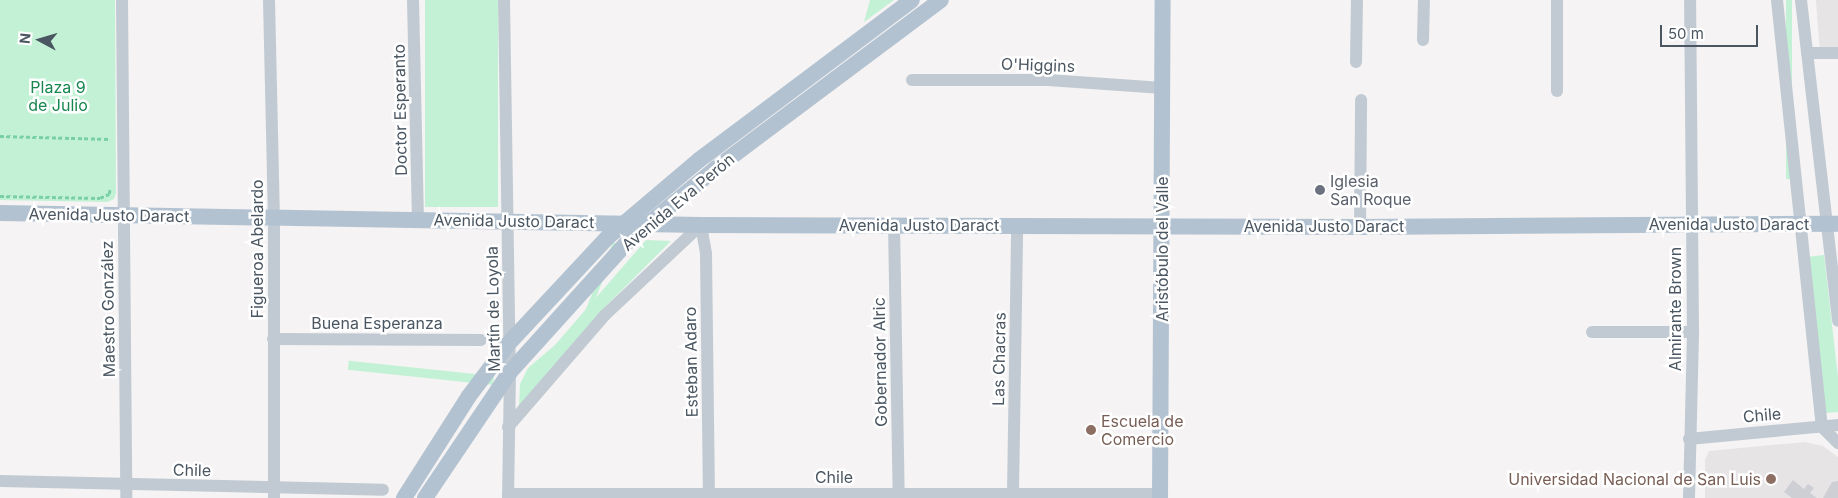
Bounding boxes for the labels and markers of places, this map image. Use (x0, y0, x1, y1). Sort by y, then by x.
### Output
place label: Iglesia San Roque (1330, 171, 1411, 209)
marker: Iglesia San Roque (1314, 184, 1326, 196)
place label: Escuela de Comercio (1101, 411, 1183, 449)
marker: Escuela de Comercio (1085, 424, 1097, 436)
place label: Universidad Nacional de San Luis (1508, 469, 1761, 489)
marker: Universidad Nacional de San Luis (1765, 473, 1777, 485)

